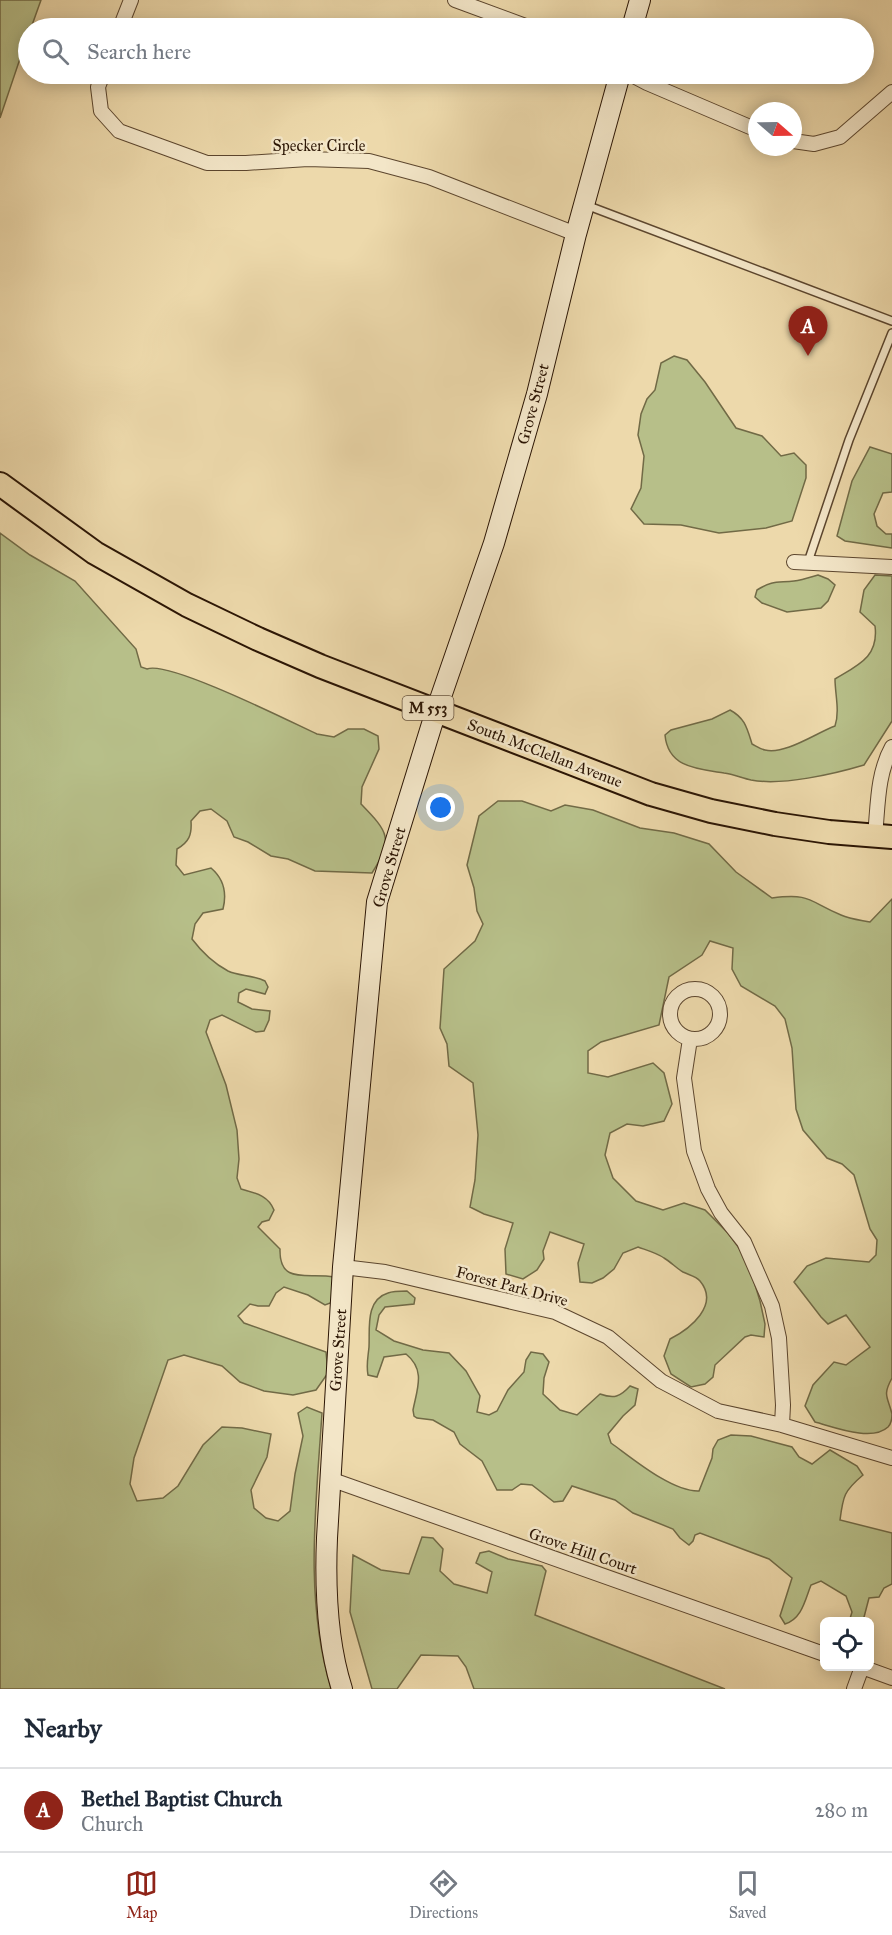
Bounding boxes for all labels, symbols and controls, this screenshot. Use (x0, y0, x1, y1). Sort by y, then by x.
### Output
search box (18, 18, 874, 84)
icon: search (39, 35, 72, 68)
text: Search here (87, 38, 191, 65)
north arrow (748, 102, 802, 156)
street label: Specker Circle (273, 136, 366, 155)
pin: A (788, 306, 828, 356)
street label: Grove Street (513, 361, 553, 447)
road number: M 553 (402, 696, 454, 720)
street label: South McClellan Avenue (465, 715, 625, 791)
your location (426, 793, 455, 822)
street label: Grove Street (368, 824, 410, 910)
street label: Forest Park Drive (454, 1262, 570, 1310)
street label: Grove Street (326, 1308, 350, 1392)
street label: Grove Hill Court (527, 1524, 640, 1578)
map controls (820, 1617, 874, 1671)
button: locate (820, 1617, 874, 1671)
text: Nearby (24, 1712, 102, 1744)
text: Bethel Baptist Church (81, 1785, 282, 1812)
text: A (37, 1798, 50, 1822)
text: 280 m (815, 1798, 868, 1822)
text: Church (81, 1812, 143, 1836)
tab: Map (125, 1867, 158, 1922)
tab: Directions (409, 1867, 478, 1922)
tab: Saved (729, 1867, 767, 1922)

